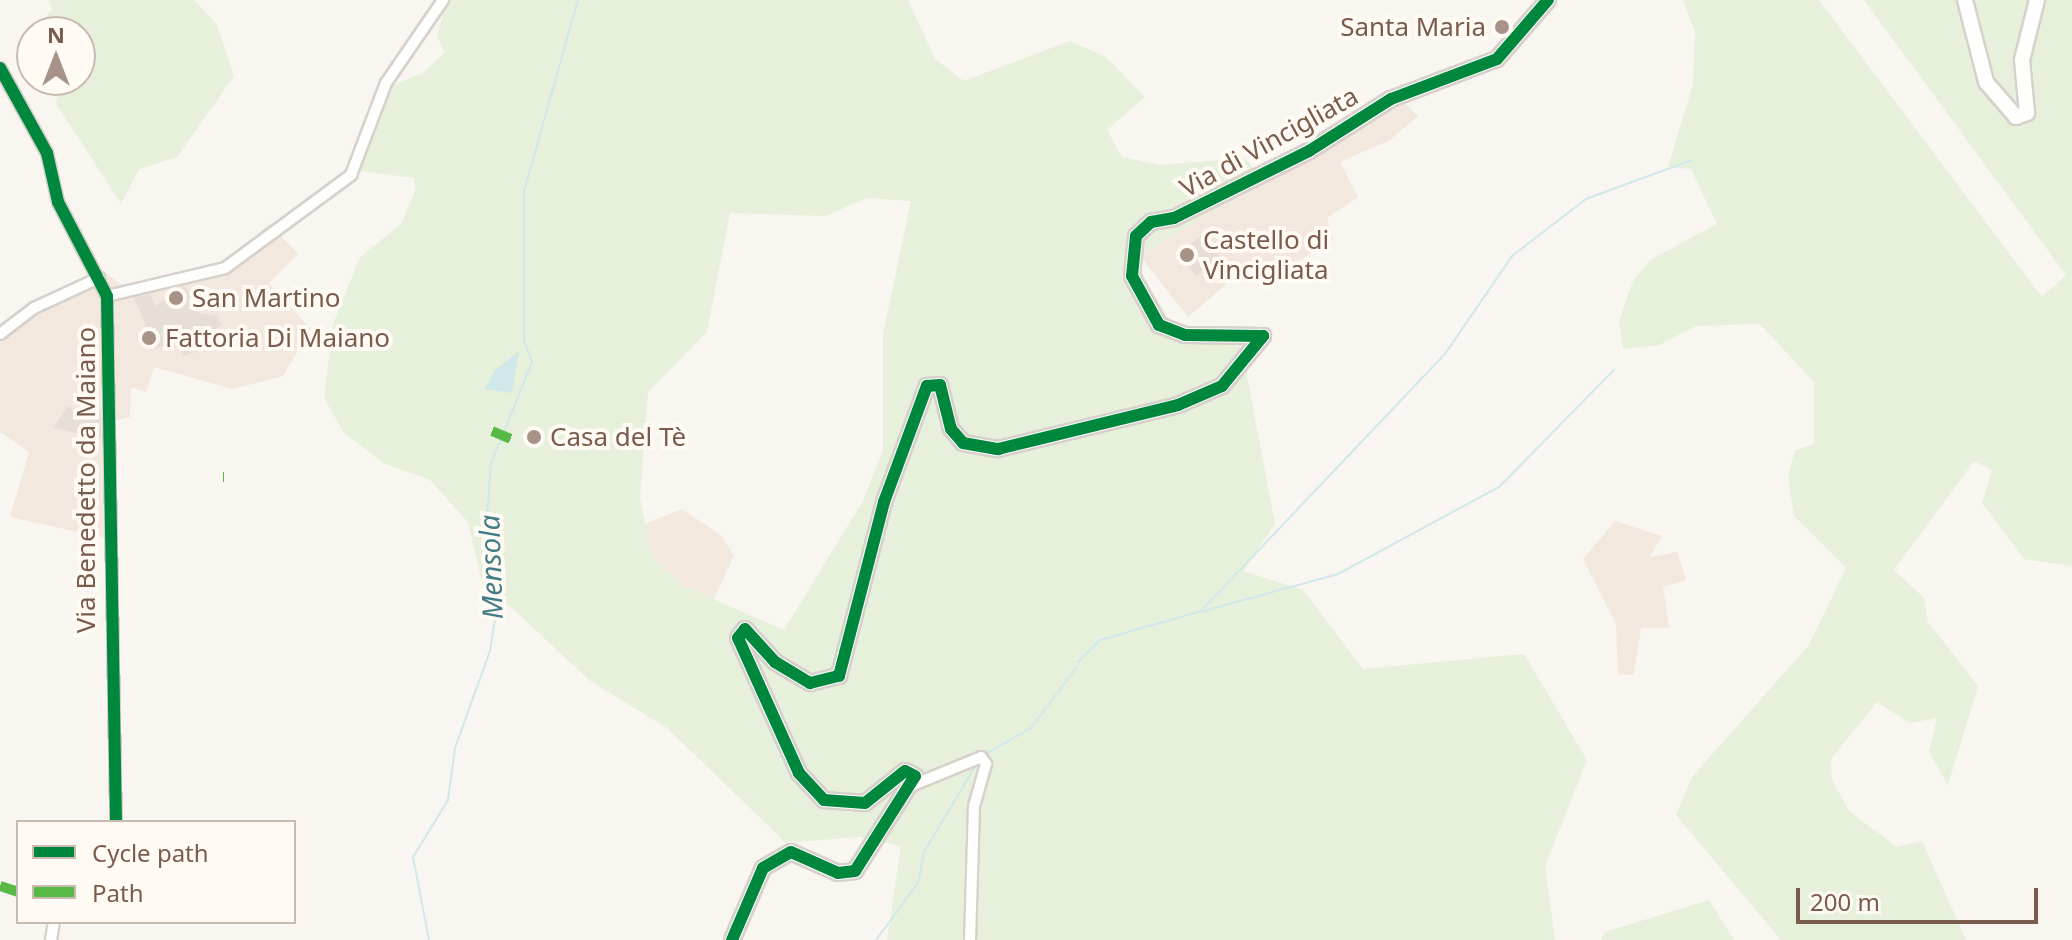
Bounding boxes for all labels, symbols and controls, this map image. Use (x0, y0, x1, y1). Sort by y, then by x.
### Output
place label: Santa Maria (1340, 11, 1486, 43)
north arrow (16, 16, 96, 96)
marker: Santa Maria (1493, 18, 1511, 36)
text: N (47, 19, 65, 49)
street label: Via di Vincigliata (1175, 80, 1363, 204)
place label: Castello di Vincigliata (1203, 224, 1329, 286)
marker: Castello di Vincigliata (1178, 246, 1196, 264)
place label: San Martino (192, 282, 340, 314)
marker: San Martino (167, 289, 185, 307)
place label: Fattoria Di Maiano (165, 322, 390, 354)
street label: Via Benedetto da Maiano (70, 327, 102, 633)
marker: Fattoria Di Maiano (140, 329, 158, 347)
place label: Casa del Tè (550, 421, 686, 453)
marker: Casa del Tè (525, 428, 543, 446)
water label: Mensola (471, 514, 509, 620)
legend (16, 820, 296, 924)
text: Cycle path (92, 836, 209, 869)
scale bar (1800, 872, 2042, 922)
text: Path (92, 876, 143, 909)
text: 200 m (1810, 885, 1880, 918)

